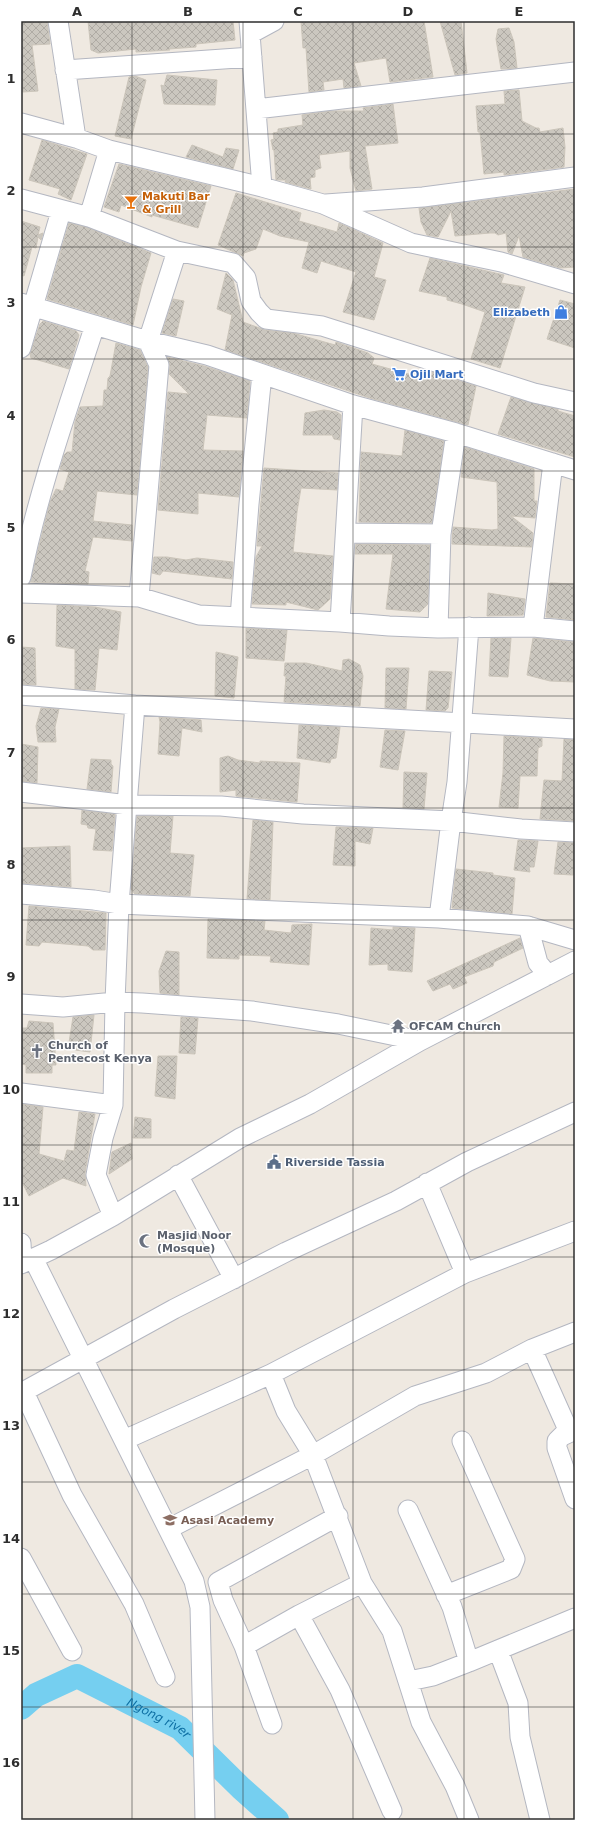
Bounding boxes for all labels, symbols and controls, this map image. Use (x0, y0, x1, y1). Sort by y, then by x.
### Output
text: A (72, 4, 82, 19)
text: B (183, 4, 193, 19)
text: C (293, 4, 303, 19)
text: D (403, 4, 414, 19)
text: E (515, 4, 523, 19)
text: 1 (6, 71, 16, 86)
text: 2 (6, 183, 16, 198)
place label: Makuti Bar & Grill (142, 190, 210, 216)
bar icon: Makuti Bar & Grill (123, 194, 139, 210)
text: 3 (6, 295, 16, 310)
shop icon: Elizabeth (553, 304, 569, 320)
place label: Elizabeth (493, 306, 550, 319)
supermarket icon: Ojil Mart (391, 366, 407, 382)
place label: Ojil Mart (410, 368, 464, 381)
text: 4 (6, 408, 16, 423)
text: 5 (6, 520, 16, 535)
text: 6 (6, 632, 16, 647)
text: 7 (6, 745, 16, 760)
text: 8 (6, 857, 16, 872)
text: 9 (6, 969, 16, 984)
temple icon: OFCAM Church (390, 1018, 406, 1034)
place label: OFCAM Church (409, 1020, 501, 1033)
place label: Church of Pentecost Kenya (48, 1039, 152, 1065)
church icon: Church of Pentecost Kenya (29, 1043, 45, 1059)
text: 10 (2, 1082, 20, 1097)
public building icon: Riverside Tassia (266, 1154, 282, 1170)
place label: Riverside Tassia (285, 1156, 385, 1169)
text: 11 (2, 1194, 20, 1209)
place label: Masjid Noor (Mosque) (157, 1229, 231, 1255)
mosque icon: Masjid Noor (Mosque) (138, 1233, 154, 1249)
text: 12 (2, 1306, 20, 1321)
text: 13 (2, 1418, 20, 1433)
school or university icon: Asasi Academy (162, 1512, 178, 1528)
place label: Asasi Academy (181, 1514, 274, 1527)
text: 14 (2, 1531, 20, 1546)
text: 15 (2, 1643, 20, 1658)
water label: Ngong river (124, 1695, 194, 1742)
text: 16 (2, 1755, 20, 1770)

